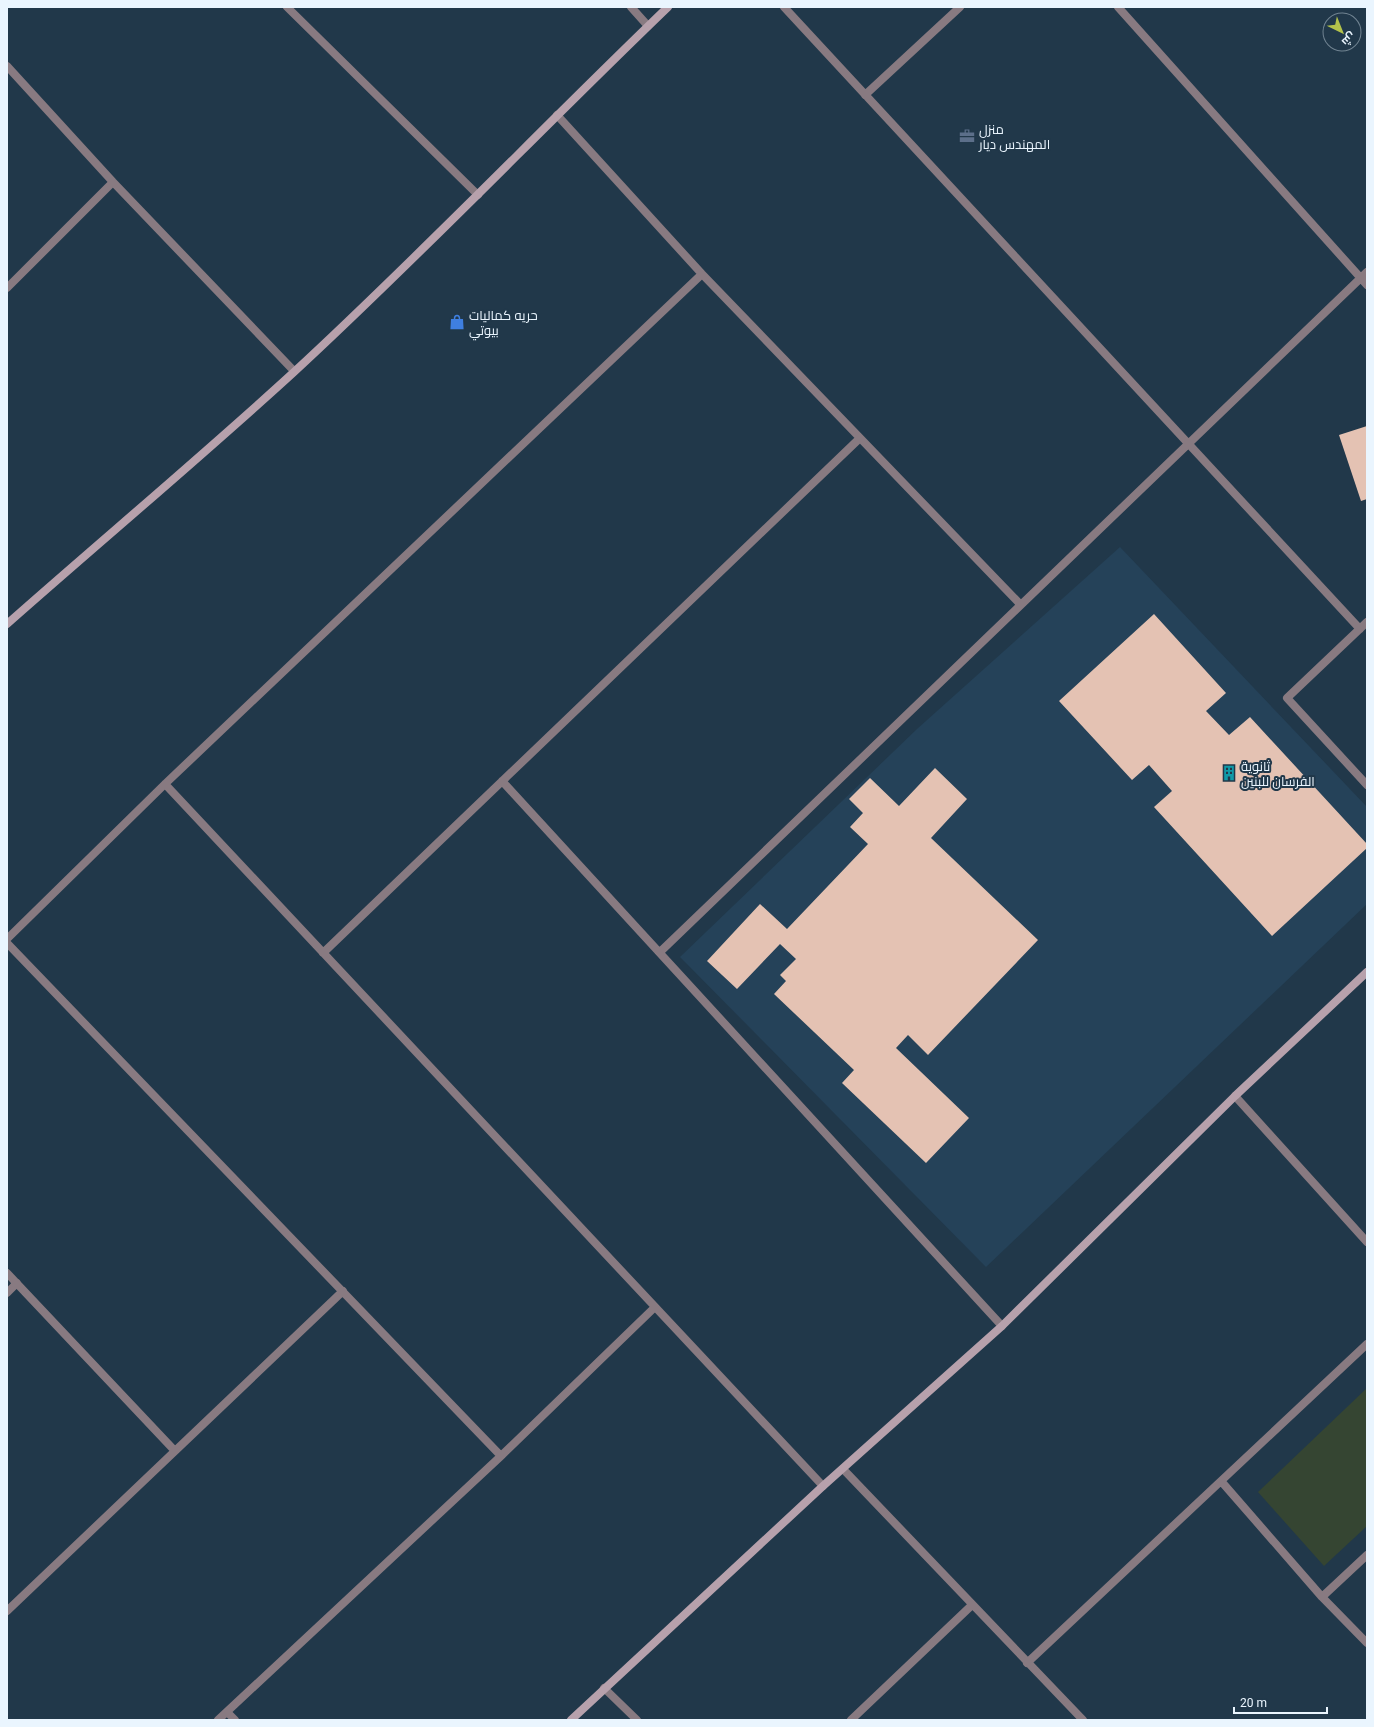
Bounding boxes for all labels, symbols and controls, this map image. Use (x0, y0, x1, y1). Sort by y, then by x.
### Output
north arrow (1322, 12, 1362, 52)
text: ش (1339, 29, 1358, 49)
place label: منزل المهندس ديار (978, 122, 1050, 152)
office icon: منزل المهندس ديار (958, 127, 976, 145)
place label: حريه كماليات بيوتي (469, 308, 538, 341)
shop icon: حريه كماليات بيوتي (448, 313, 466, 331)
place label: ثانوية الفرسان للبنين (1241, 759, 1315, 789)
building icon: ثانوية الفرسان للبنين (1220, 764, 1238, 782)
scale bar (1234, 1689, 1327, 1715)
text: 20 m (1240, 1696, 1267, 1710)

